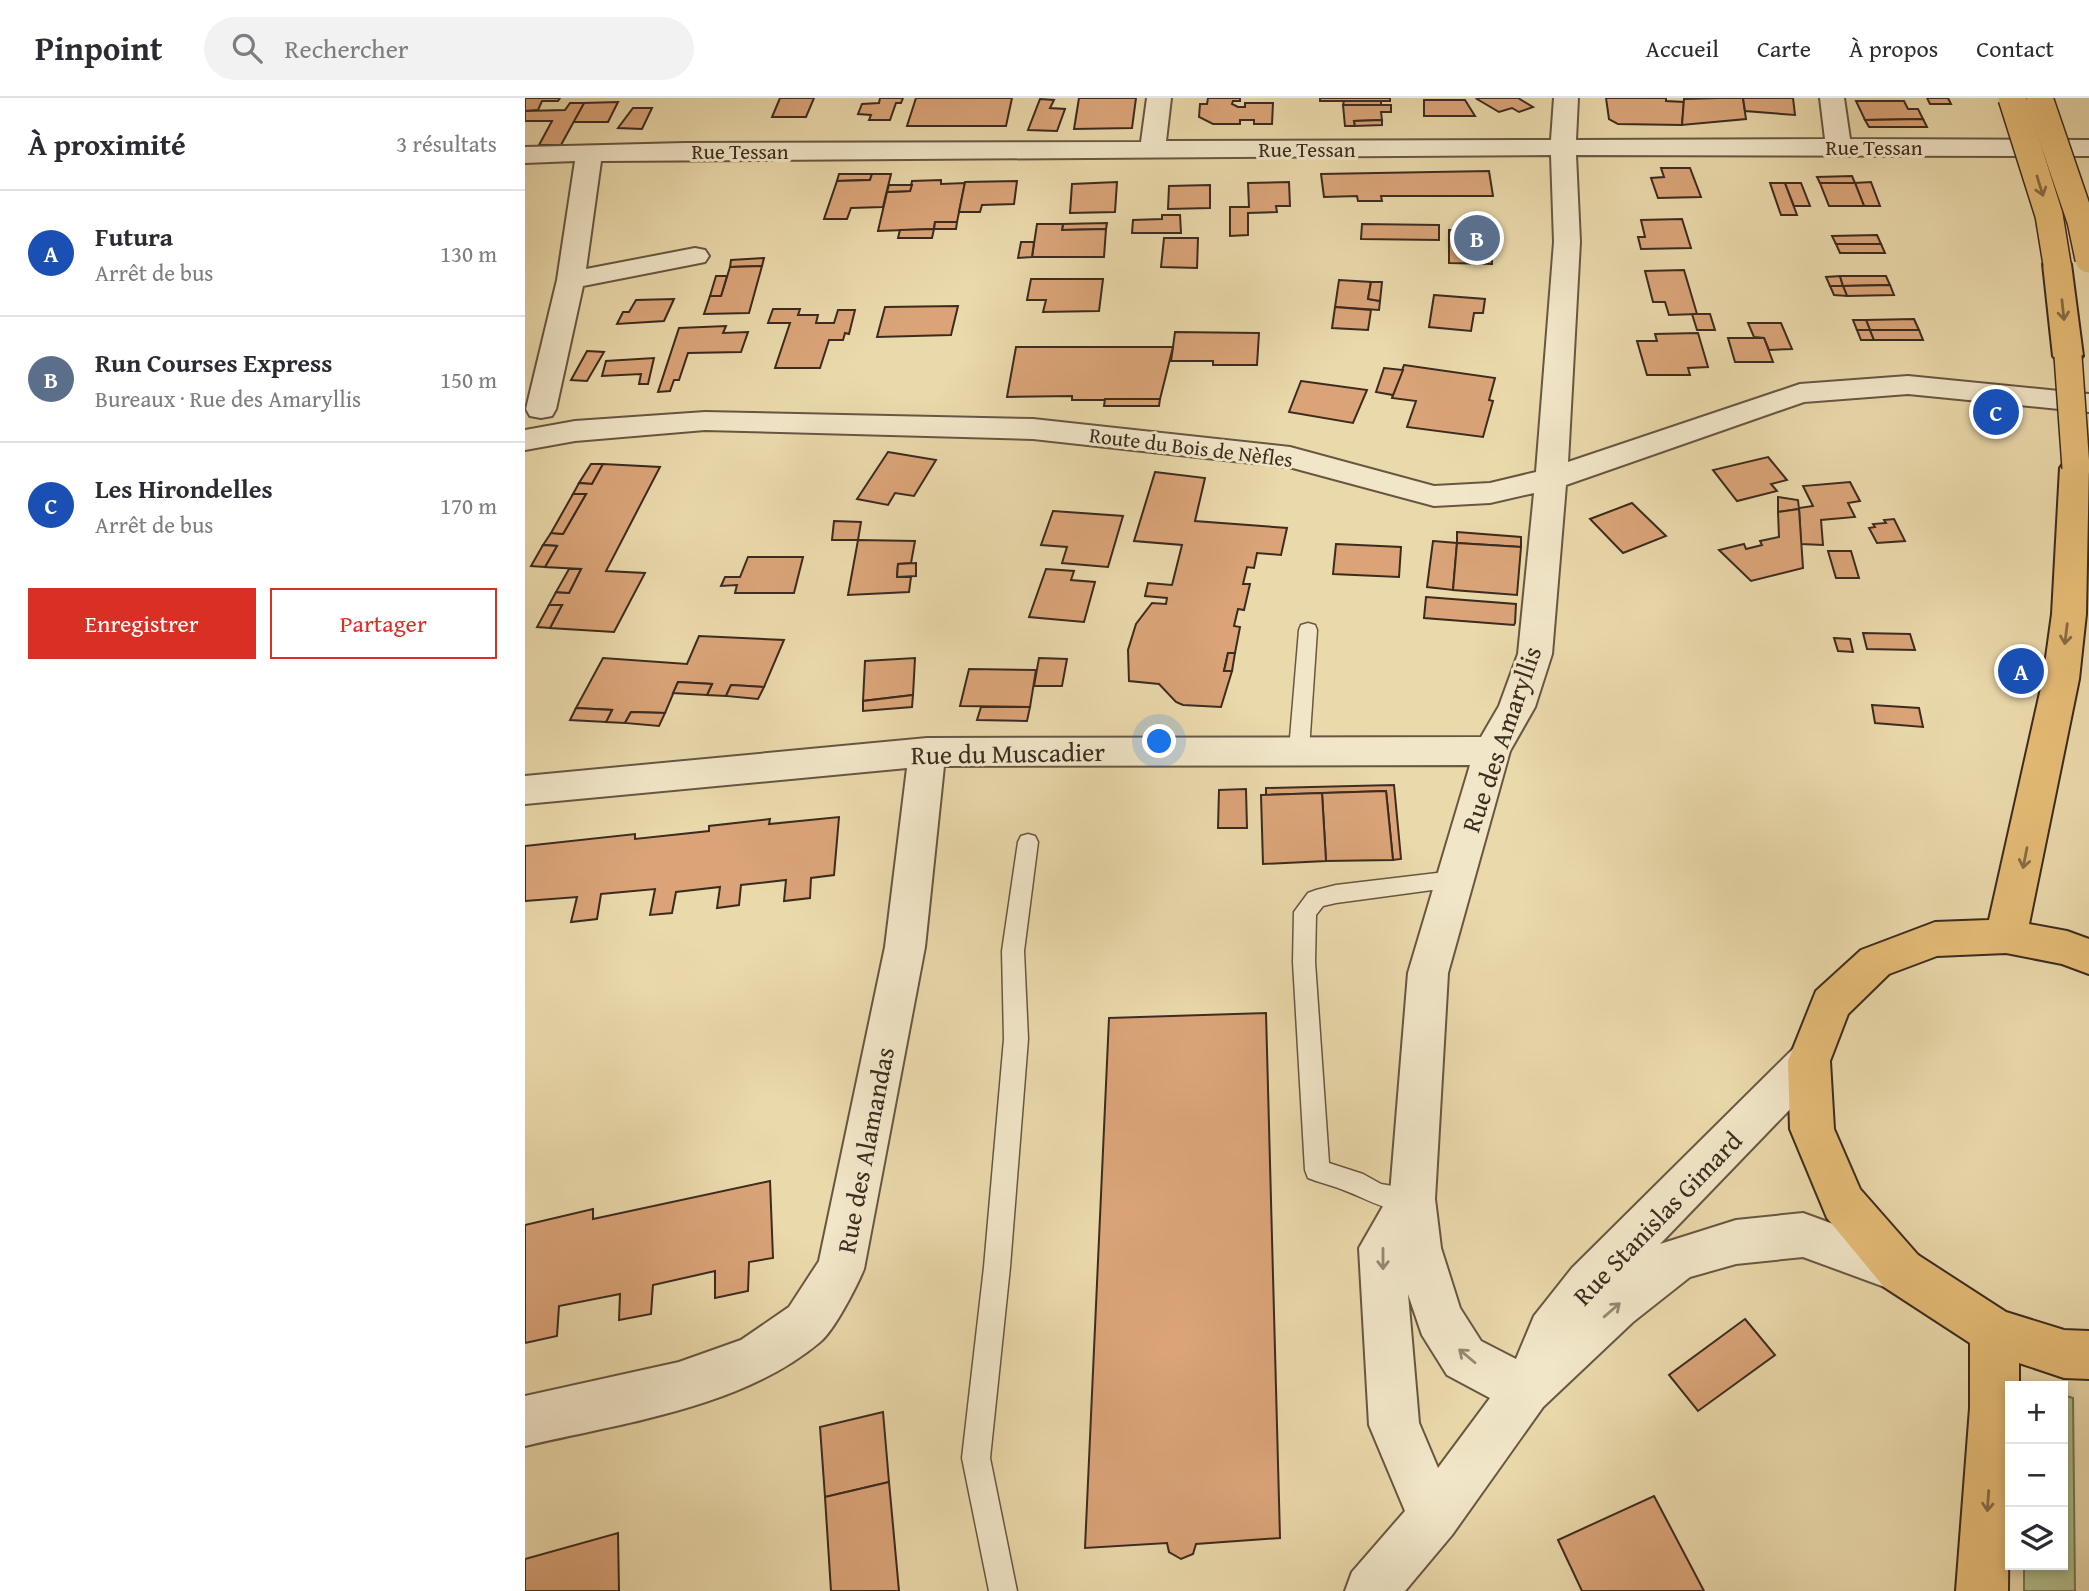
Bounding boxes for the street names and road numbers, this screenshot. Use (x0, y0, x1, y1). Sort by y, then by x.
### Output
street label: Rue Tessan (1825, 132, 1923, 163)
street label: Rue Tessan (1258, 134, 1356, 165)
street label: Rue Tessan (691, 136, 789, 167)
street label: Route du Bois de Nèfles (1087, 419, 1295, 475)
street label: Rue des Amaryllis (1451, 641, 1551, 837)
street label: Rue du Muscadier (911, 732, 1106, 774)
street label: Rue des Alamandas (826, 1044, 904, 1256)
street label: Rue Stanislas Gimard (1563, 1122, 1751, 1314)

